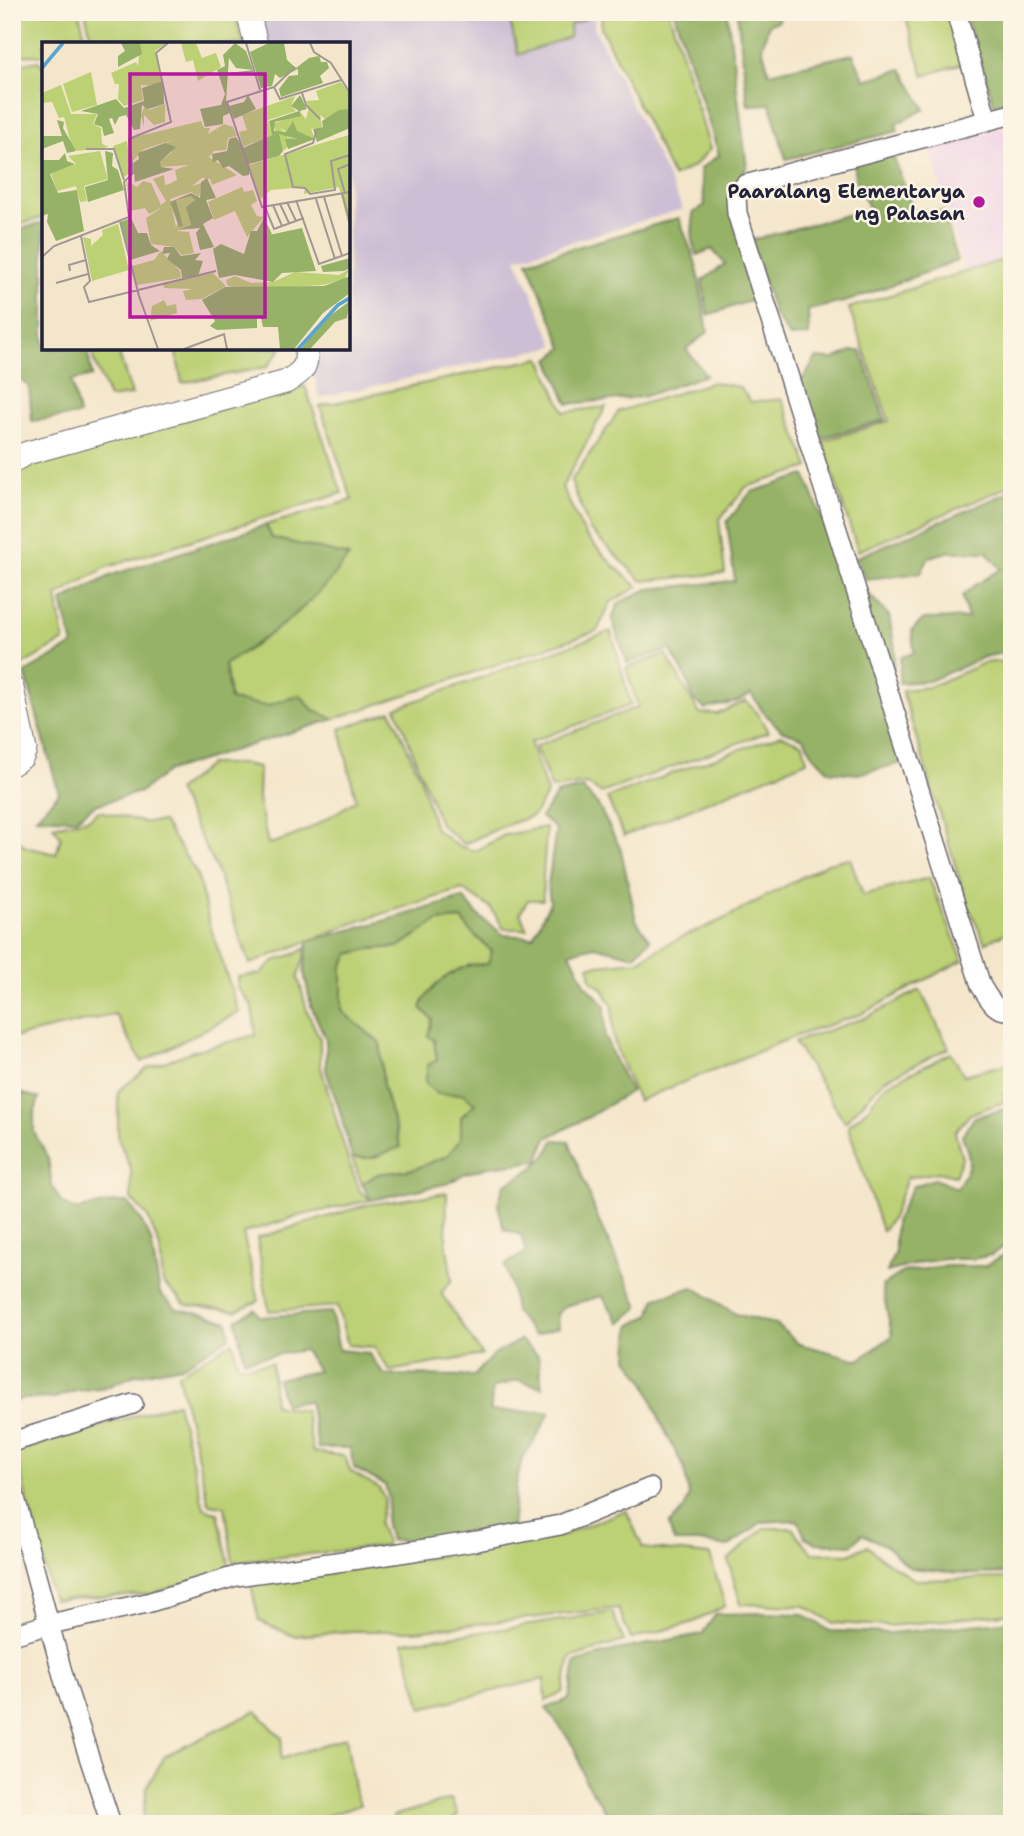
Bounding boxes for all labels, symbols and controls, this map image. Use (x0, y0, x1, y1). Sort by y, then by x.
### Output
inset map (42, 42, 350, 350)
place label: Paaralang Elementarya ng Palasan (727, 179, 965, 226)
marker: Paaralang Elementarya ng Palasan (971, 194, 987, 210)

